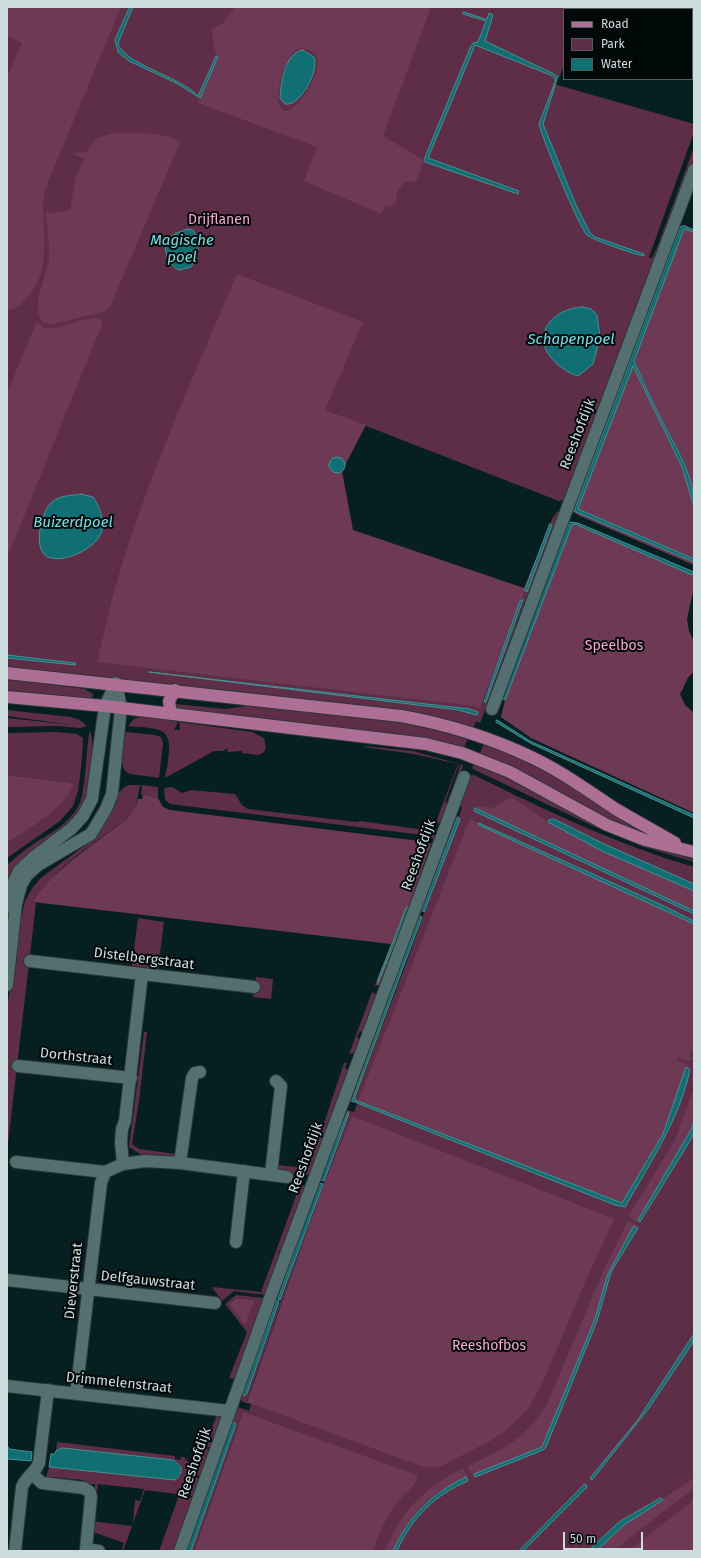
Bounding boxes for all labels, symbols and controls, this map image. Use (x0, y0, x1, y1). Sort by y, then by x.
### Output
legend (563, 8, 693, 80)
text: Road (601, 17, 629, 31)
text: Park (601, 37, 625, 51)
text: Water (601, 57, 632, 71)
park label: Drijflanen (188, 212, 250, 228)
water label: Magische poel (150, 232, 214, 267)
water label: Schapenpoel (528, 331, 614, 349)
street label: Reeshofdijk (557, 396, 599, 472)
water label: Buizerdpoel (33, 514, 113, 532)
park label: Speelbos (585, 638, 643, 654)
street label: Reeshofdijk (398, 817, 440, 893)
street label: Distelbergstraat (93, 945, 195, 973)
street label: Dorthstraat (39, 1045, 113, 1069)
street label: Reeshofdijk (285, 1120, 327, 1196)
street label: Dieverstraat (62, 1242, 86, 1320)
street label: Delfgauwstraat (100, 1268, 196, 1294)
park label: Reeshofbos (452, 1338, 526, 1354)
street label: Drimmelenstraat (65, 1369, 173, 1397)
street label: Reeshofdijk (175, 1425, 215, 1501)
scale bar (565, 1524, 645, 1550)
text: 50 m (570, 1532, 596, 1546)

